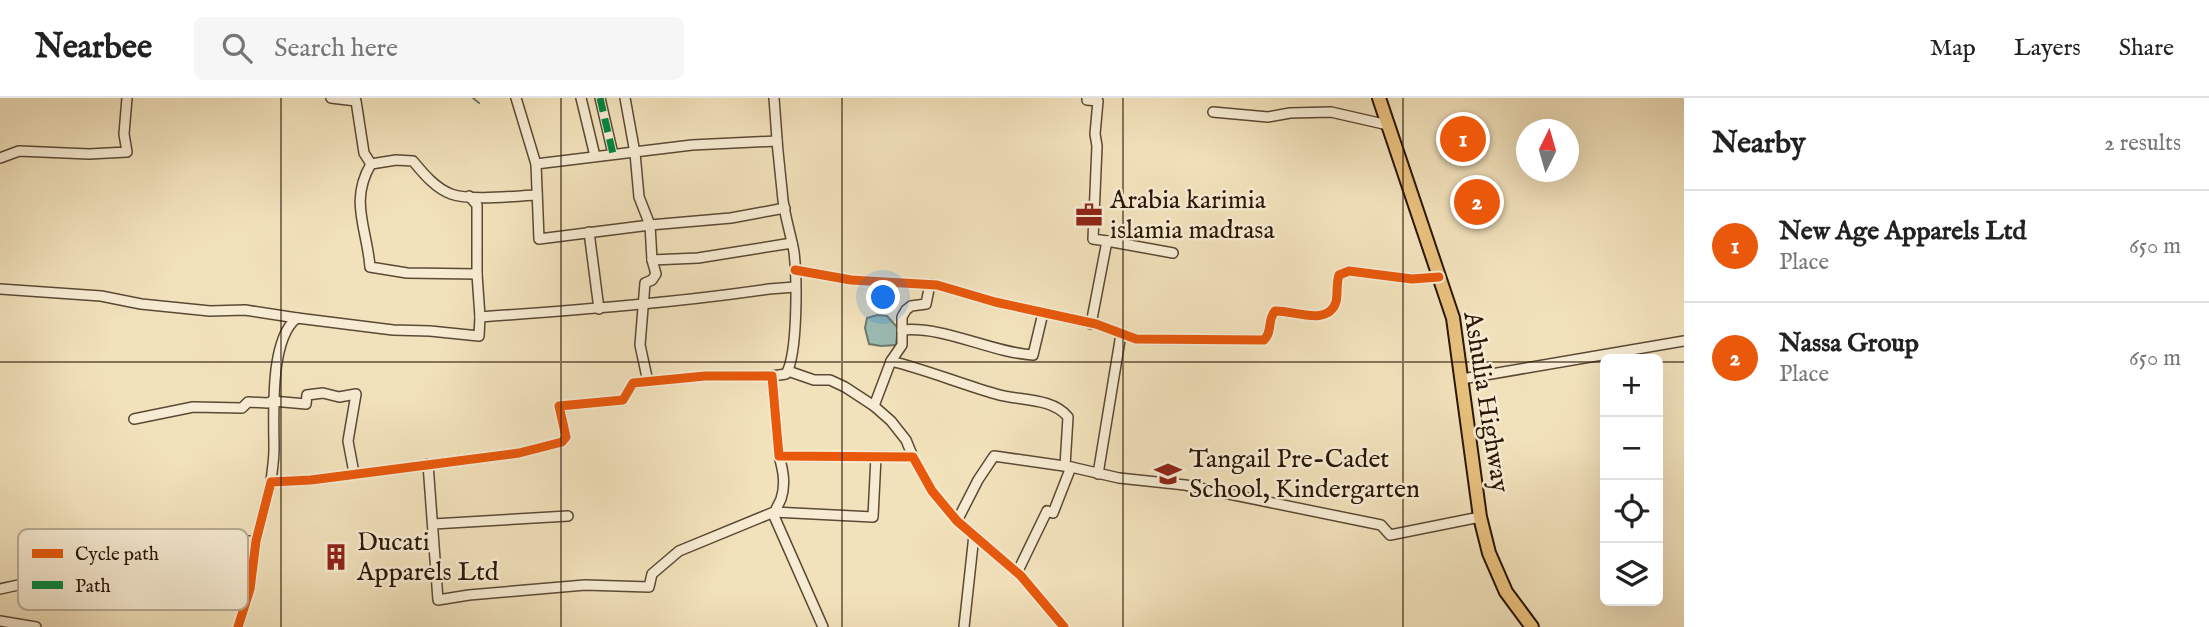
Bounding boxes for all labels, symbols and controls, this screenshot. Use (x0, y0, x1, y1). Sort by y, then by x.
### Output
search box (194, 17, 684, 80)
text: Nearbee (35, 27, 152, 69)
icon: search (218, 29, 256, 67)
text: Search here (274, 32, 398, 65)
text: Map (1930, 33, 1976, 64)
text: Layers (2014, 33, 2081, 64)
text: Share (2119, 33, 2174, 64)
pin: 1 (1440, 113, 1486, 165)
north arrow (1516, 119, 1579, 182)
text: Nearby (1712, 125, 1805, 163)
text: 2 results (2104, 129, 2181, 158)
pin: 2 (1454, 176, 1500, 228)
place label: Arabia karimia islamia madrasa (1109, 184, 1276, 247)
office icon: Arabia karimia islamia madrasa (1074, 200, 1104, 230)
text: New Age Apparels Ltd (1779, 215, 2026, 248)
text: 1 (1731, 232, 1739, 261)
text: 650 m (2129, 232, 2181, 261)
text: Place (1779, 248, 1829, 277)
your location (866, 280, 900, 314)
street label: Ashulia Highway (1455, 308, 1517, 495)
text: Nassa Group (1779, 327, 1919, 360)
text: 2 (1730, 344, 1740, 373)
text: 650 m (2129, 344, 2181, 373)
map controls (1600, 354, 1663, 606)
button: + (1600, 354, 1663, 417)
text: Place (1779, 360, 1829, 389)
button: − (1600, 417, 1663, 480)
place label: Tangail Pre-Cadet School, Kindergarten (1189, 443, 1420, 506)
school or university icon: Tangail Pre-Cadet School, Kindergarten (1153, 459, 1183, 489)
button: locate (1600, 480, 1663, 543)
place label: Ducati Apparels Ltd (356, 526, 499, 589)
legend (18, 529, 248, 610)
building icon: Ducati Apparels Ltd (321, 542, 351, 572)
text: Cycle path (75, 543, 159, 567)
button: layers (1600, 543, 1663, 606)
text: Path (75, 575, 111, 599)

